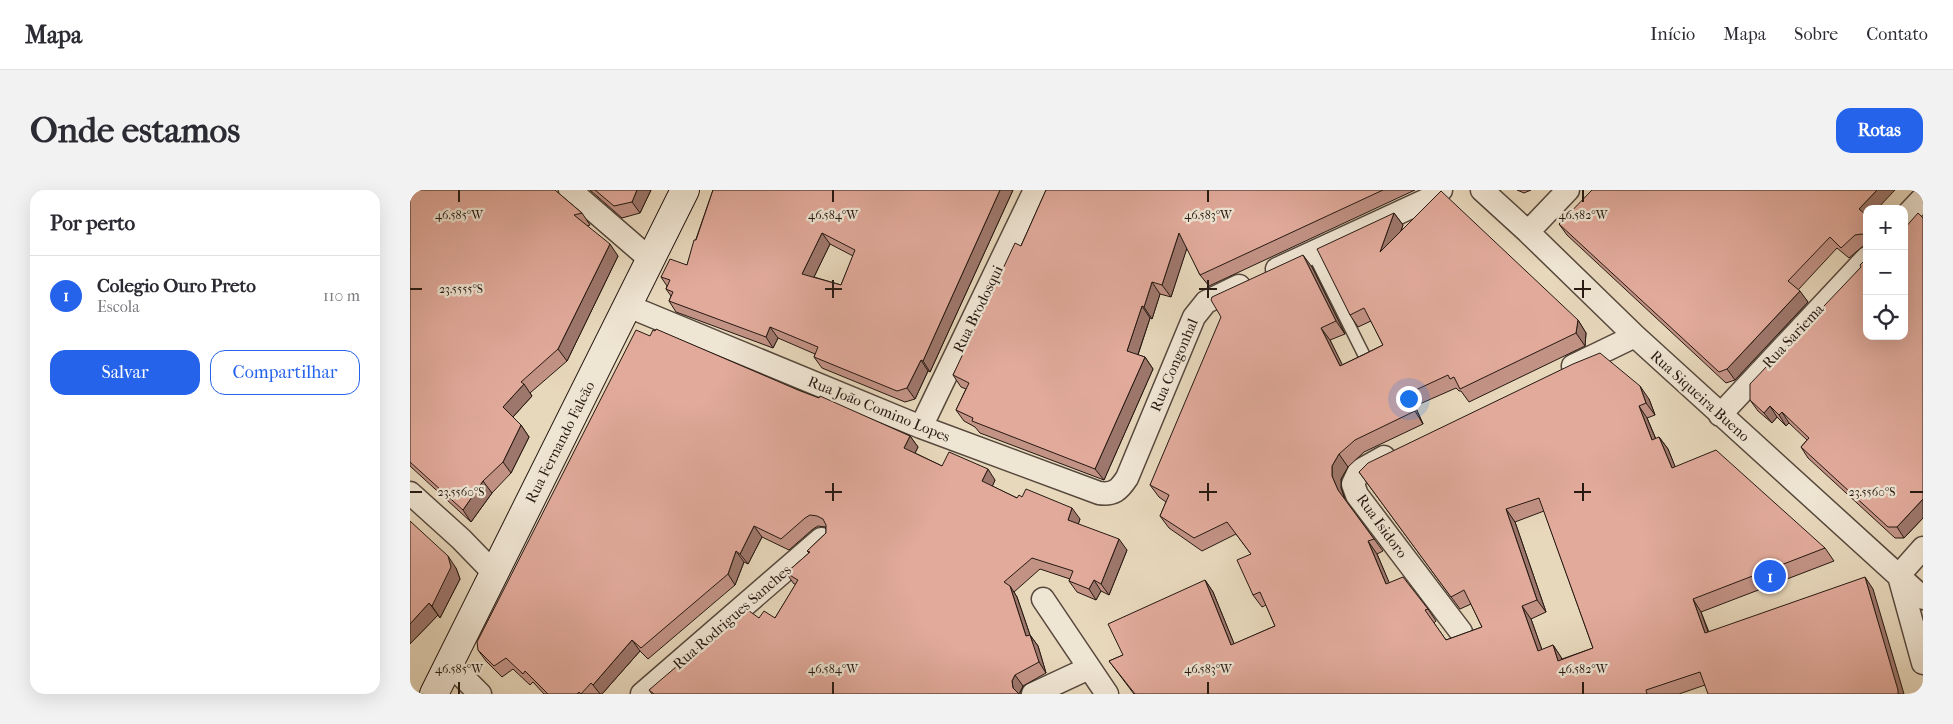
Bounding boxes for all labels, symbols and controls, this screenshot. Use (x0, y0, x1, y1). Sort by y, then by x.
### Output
text: Mapa (25, 21, 82, 49)
text: Início (1650, 24, 1695, 45)
text: Mapa (1723, 24, 1766, 45)
text: Sobre (1794, 24, 1838, 45)
text: Contato (1866, 24, 1928, 45)
button: Rotas (1836, 108, 1923, 153)
text: Onde estamos (30, 110, 240, 151)
map controls (1863, 205, 1908, 340)
button: + (1863, 205, 1908, 250)
text: 46.585°W (435, 208, 484, 222)
text: 46.584°W (808, 208, 859, 222)
text: 46.583°W (1184, 208, 1233, 222)
text: 46.582°W (1559, 208, 1609, 222)
text: Por perto (50, 211, 135, 235)
button: − (1863, 250, 1908, 295)
street label: Rua Brodosqui (949, 262, 1007, 356)
text: Colegio Ouro Preto (97, 275, 256, 297)
text: 23.5555°S (439, 282, 483, 296)
text: 1 (63, 286, 69, 305)
text: 110 m (323, 286, 360, 305)
button: locate (1863, 295, 1908, 340)
text: Escola (97, 297, 140, 316)
street label: Rua Sariema (1759, 299, 1828, 372)
street label: Rua Congonhal (1146, 316, 1202, 414)
street label: Rua Siqueira Bueno (1647, 347, 1754, 446)
button: Salvar (50, 350, 200, 395)
button: Compartilhar (210, 350, 360, 395)
street label: Rua João Comino Lopes (805, 372, 953, 446)
street label: Rua Fernando Falcão (521, 378, 599, 506)
your location (1396, 386, 1422, 412)
text: 23.5560°S (438, 485, 484, 499)
text: 23.5560°S (1849, 485, 1895, 499)
street label: Rua Isidoro (1353, 491, 1411, 562)
pin: 1 (1754, 557, 1786, 595)
street label: Rua Rodrigues Sanches (669, 561, 795, 673)
text: 46.585°W (435, 662, 484, 676)
text: 46.584°W (808, 662, 859, 676)
text: 46.583°W (1184, 662, 1233, 676)
text: 46.582°W (1559, 662, 1609, 676)

